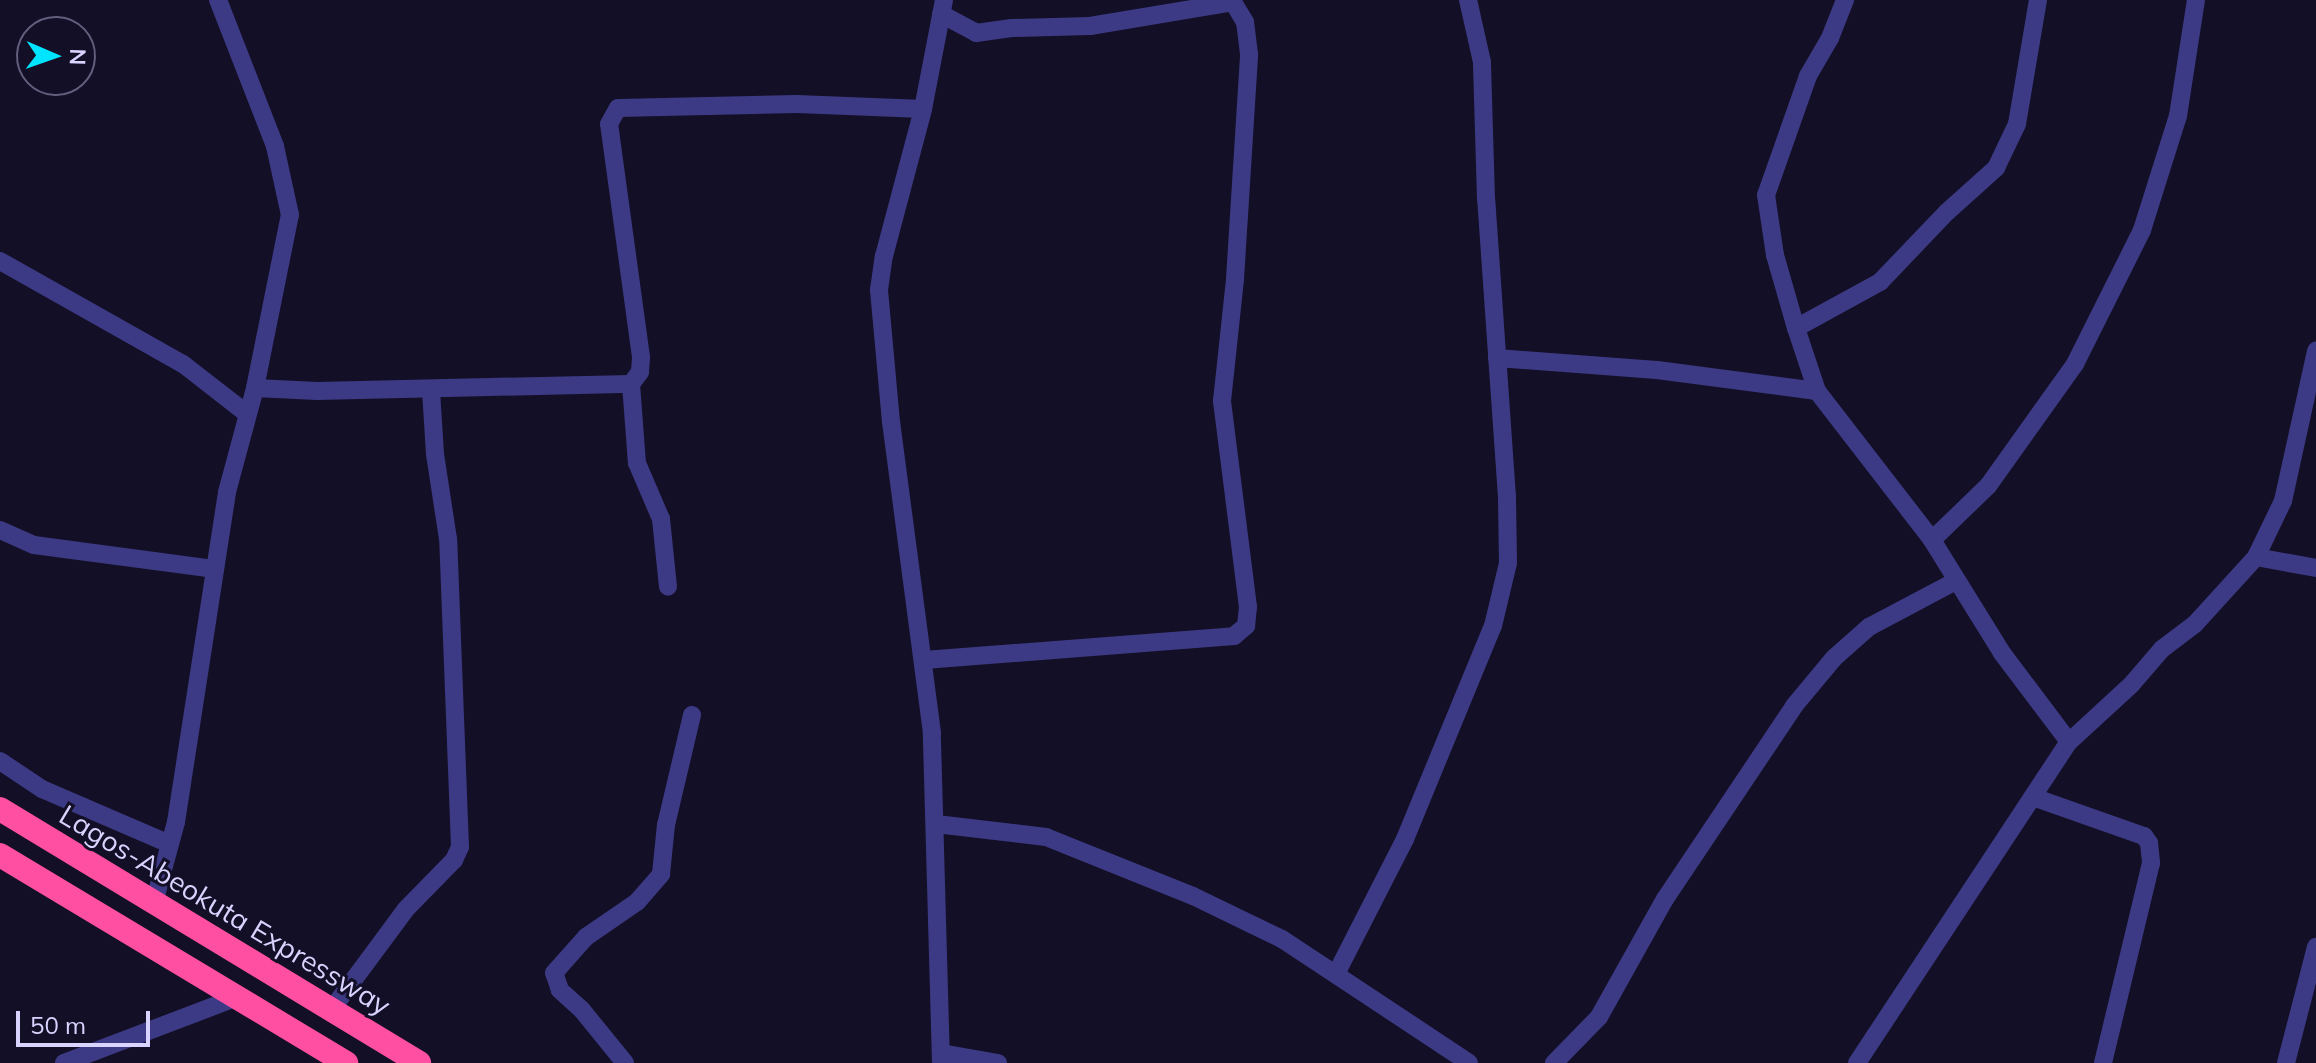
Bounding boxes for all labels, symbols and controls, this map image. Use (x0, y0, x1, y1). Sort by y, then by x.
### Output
north arrow (16, 16, 96, 96)
text: N (64, 48, 92, 66)
street label: Lagos-Abeokuta Expressway (54, 798, 396, 1022)
scale bar (20, 995, 154, 1045)
text: 50 m (30, 1010, 86, 1040)

